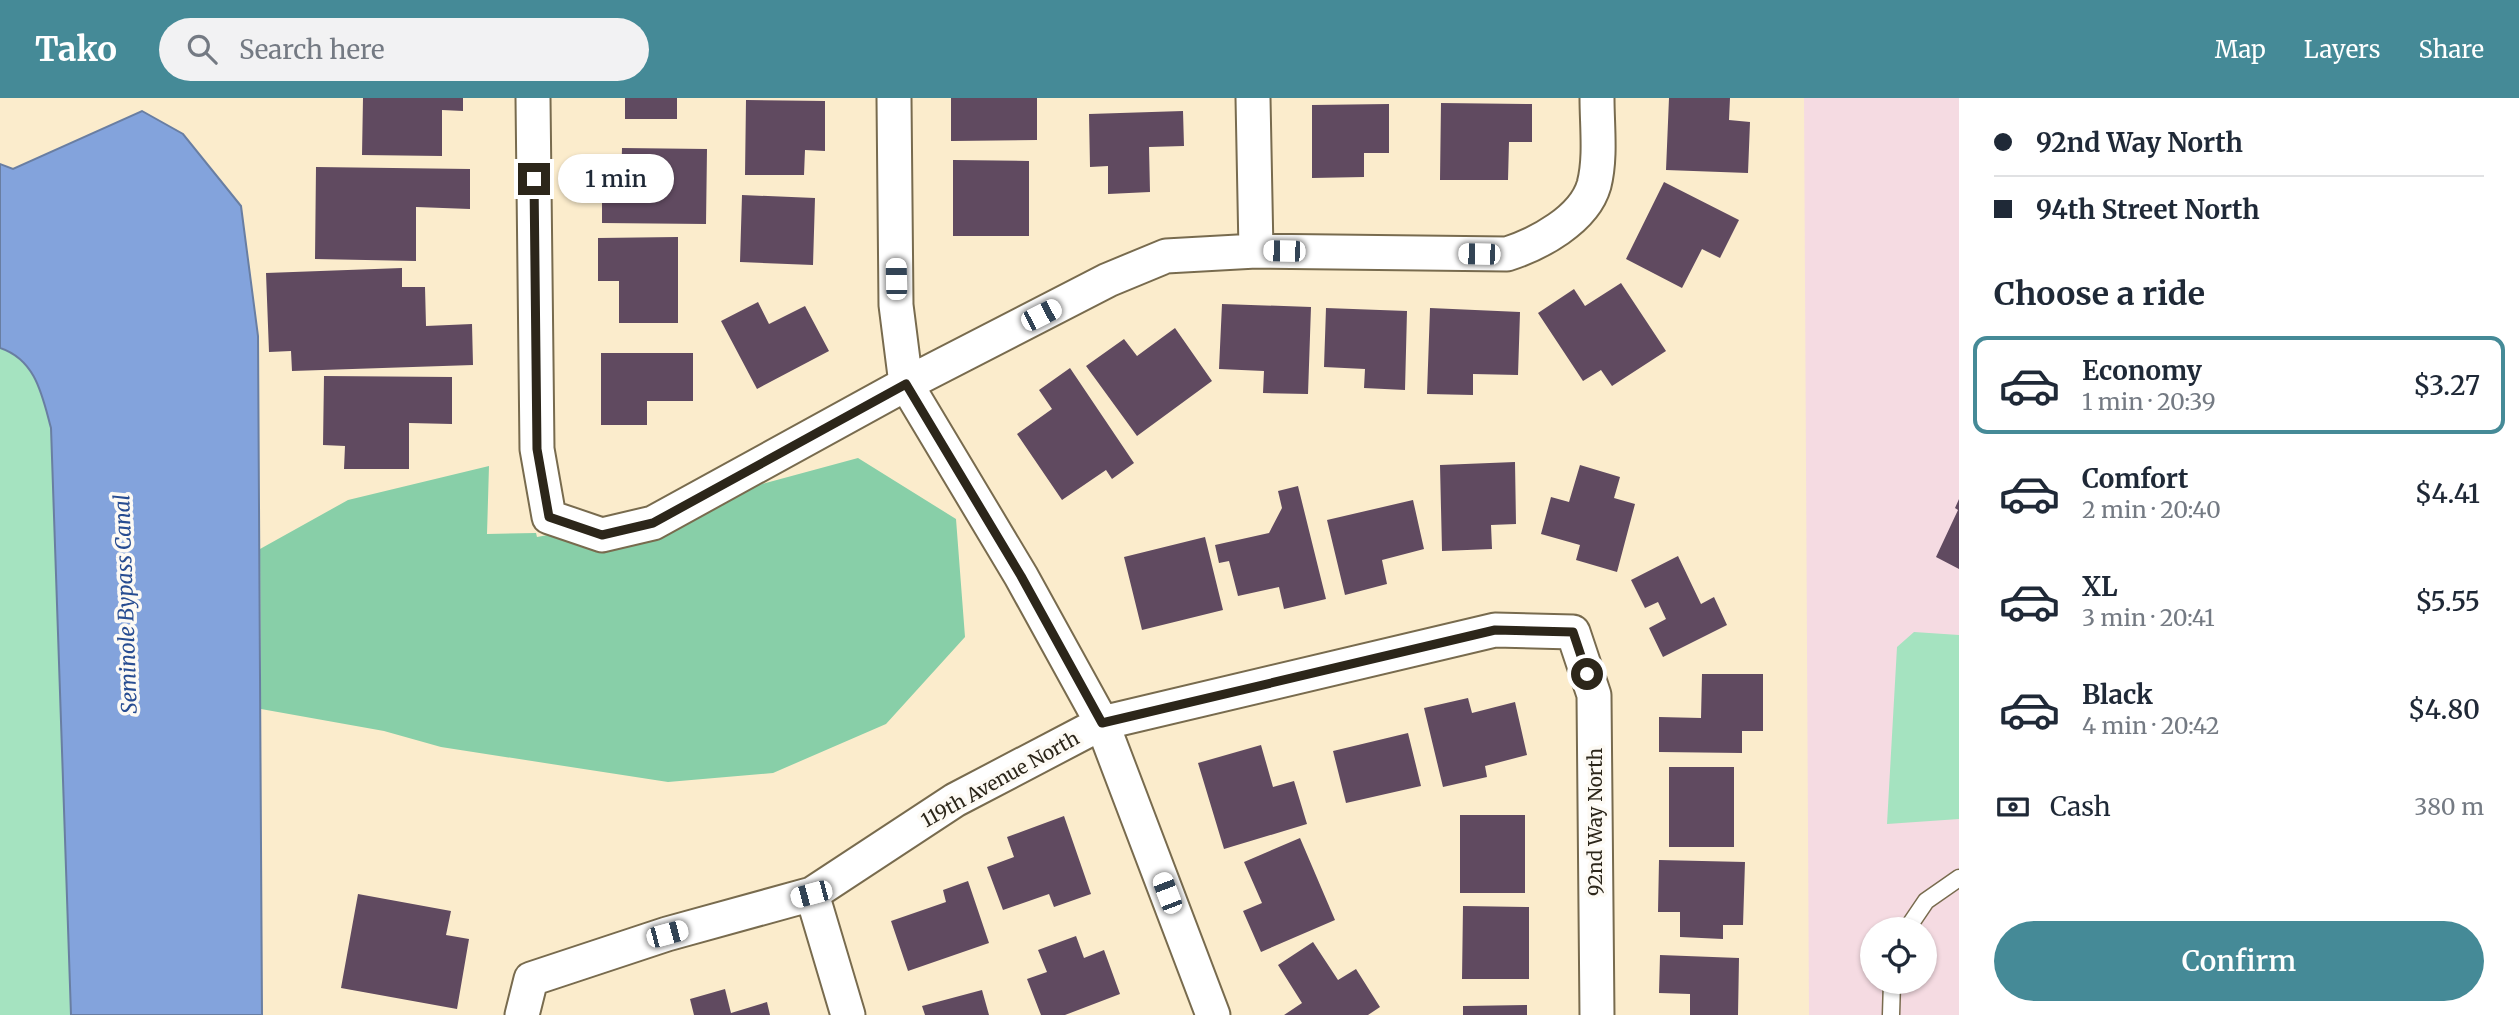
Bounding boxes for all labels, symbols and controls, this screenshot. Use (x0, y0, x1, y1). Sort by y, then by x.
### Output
search box (159, 18, 649, 81)
text: Tako (35, 29, 117, 70)
icon: search (183, 30, 221, 68)
text: Search here (239, 33, 385, 66)
text: Map (2215, 34, 2266, 65)
text: Layers (2304, 34, 2380, 65)
text: Share (2418, 34, 2484, 65)
text: 92nd Way North (2036, 126, 2243, 159)
callout: 1 min (558, 154, 674, 204)
route end (518, 163, 550, 195)
text: 1 min (585, 164, 647, 193)
text: 94th Street North (2036, 193, 2260, 226)
car (1263, 240, 1306, 262)
car (1458, 243, 1501, 265)
car (886, 258, 907, 300)
text: Choose a ride (1994, 274, 2205, 314)
car (1018, 296, 1065, 334)
icon: car (1998, 354, 2061, 417)
text: Economy (2082, 354, 2202, 387)
text: $3.27 (2413, 369, 2480, 402)
text: 1 min · 20:39 (2082, 387, 2216, 416)
icon: car (1998, 462, 2061, 525)
text: Comfort (2082, 462, 2188, 495)
text: $4.41 (2415, 477, 2480, 510)
water label: Seminole Bypass Canal (108, 494, 143, 714)
text: 2 min · 20:40 (2082, 495, 2221, 524)
icon: car (1998, 570, 2061, 633)
text: XL (2082, 570, 2118, 603)
text: $5.55 (2415, 585, 2480, 618)
text: 3 min · 20:41 (2082, 603, 2215, 632)
route start (1571, 658, 1603, 690)
icon: car (1998, 678, 2061, 741)
text: Black (2082, 678, 2153, 711)
text: $4.80 (2408, 693, 2480, 726)
text: 4 min · 20:42 (2082, 711, 2219, 740)
street label: 119th Avenue North (917, 725, 1083, 832)
street label: 92nd Way North (1583, 747, 1607, 896)
icon: cash (1994, 788, 2032, 826)
text: Cash (2050, 790, 2111, 823)
text: 380 m (2414, 792, 2484, 821)
car (1150, 870, 1185, 916)
car (788, 878, 835, 910)
map controls (1860, 917, 1937, 994)
button: locate (1860, 917, 1937, 994)
car (644, 918, 691, 950)
button: Confirm (1994, 921, 2484, 1001)

